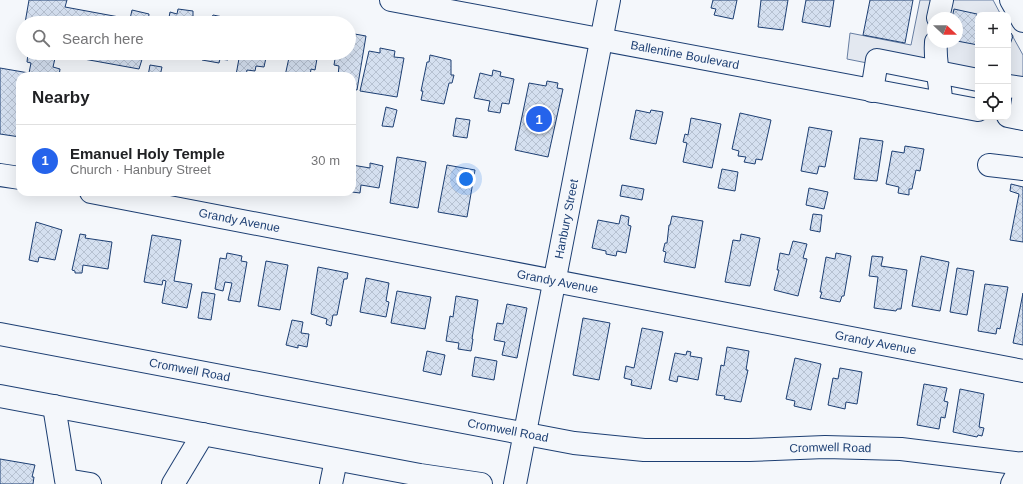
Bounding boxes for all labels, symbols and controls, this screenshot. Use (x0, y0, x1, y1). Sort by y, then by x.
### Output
north arrow (927, 12, 963, 48)
map controls (975, 12, 1011, 120)
button: + (975, 12, 1011, 48)
search box (16, 16, 356, 60)
icon: search (30, 27, 52, 49)
text: Search here (62, 30, 144, 47)
street label: Ballentine Boulevard (629, 38, 740, 72)
button: − (975, 48, 1011, 84)
button: locate (975, 84, 1011, 120)
text: Nearby (32, 88, 90, 107)
pin: 1 (526, 104, 552, 134)
text: Emanuel Holy Temple (70, 145, 225, 162)
text: 1 (41, 153, 49, 168)
text: 30 m (311, 153, 340, 168)
text: Church · Hanbury Street (70, 162, 211, 177)
your location (456, 169, 476, 189)
street label: Hanbury Street (552, 177, 581, 260)
street label: Grandy Avenue (197, 206, 281, 235)
street label: Grandy Avenue (516, 267, 600, 296)
street label: Grandy Avenue (834, 328, 918, 357)
street label: Cromwell Road (148, 355, 231, 385)
street label: Cromwell Road (466, 416, 550, 445)
street label: Cromwell Road (789, 440, 872, 455)

